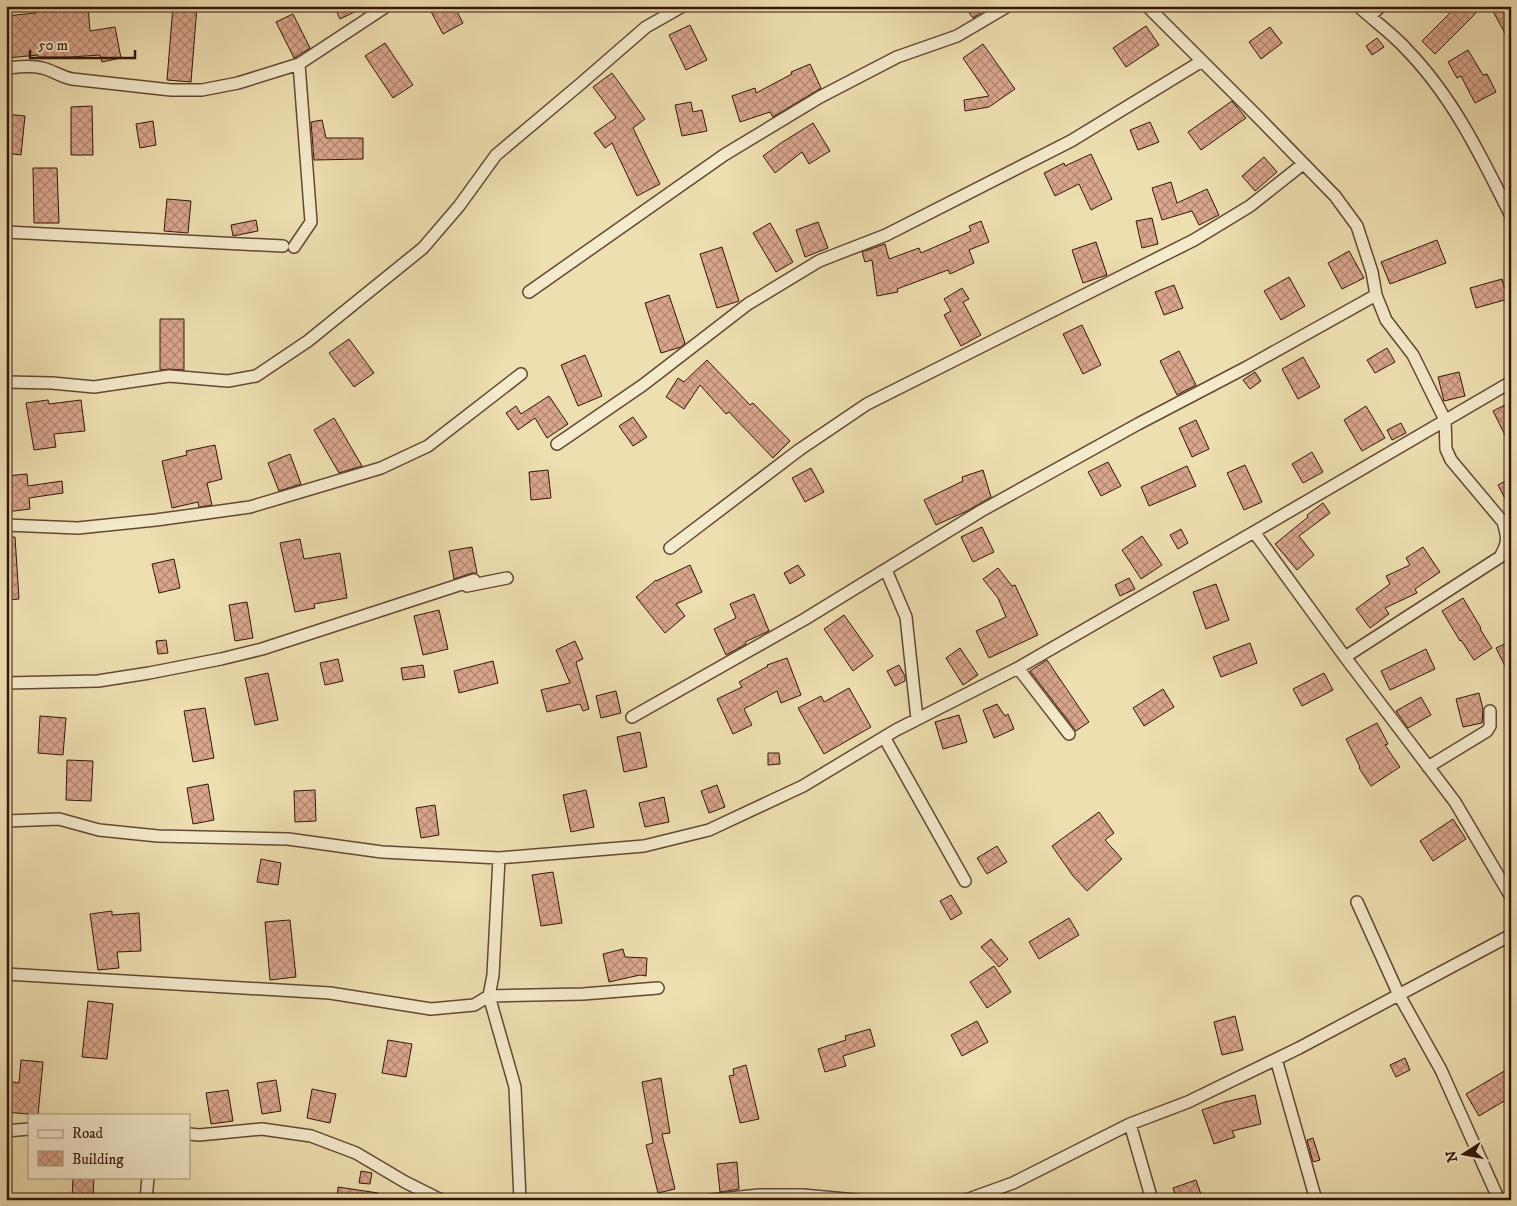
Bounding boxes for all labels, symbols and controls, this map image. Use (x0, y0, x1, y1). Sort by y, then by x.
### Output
scale bar (30, 28, 135, 60)
text: 50 m (38, 36, 68, 55)
legend (28, 1114, 190, 1178)
text: Road (72, 1124, 104, 1143)
north arrow (1440, 1128, 1490, 1178)
text: N (1442, 1148, 1462, 1164)
text: Building (72, 1150, 124, 1169)

